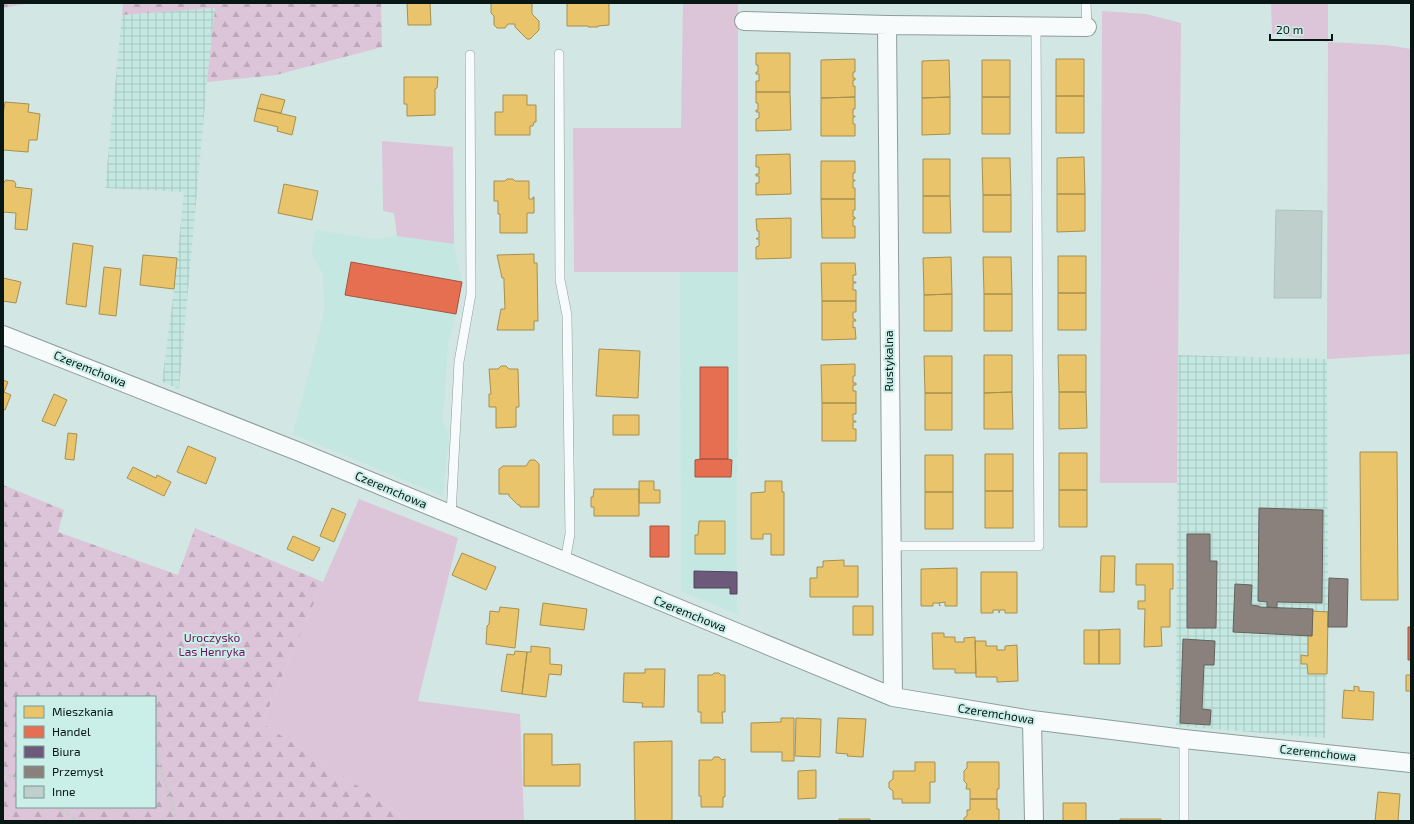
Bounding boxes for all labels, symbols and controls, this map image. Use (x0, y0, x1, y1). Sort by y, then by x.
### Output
scale bar (1270, 16, 1332, 42)
text: 20 m (1276, 22, 1303, 36)
street label: Rustykalna (881, 330, 895, 392)
street label: Czeremchowa (52, 347, 129, 389)
street label: Czeremchowa (353, 468, 430, 511)
street label: Czeremchowa (652, 592, 729, 634)
park label: Uroczysko Las Henryka (179, 630, 245, 658)
legend (16, 696, 156, 808)
street label: Czeremchowa (957, 700, 1035, 726)
text: Mieszkania (52, 704, 113, 718)
text: Handel (52, 724, 91, 738)
street label: Czeremchowa (1279, 741, 1357, 763)
text: Biura (52, 744, 81, 758)
text: Przemysł (52, 764, 103, 778)
text: Inne (52, 784, 76, 798)

